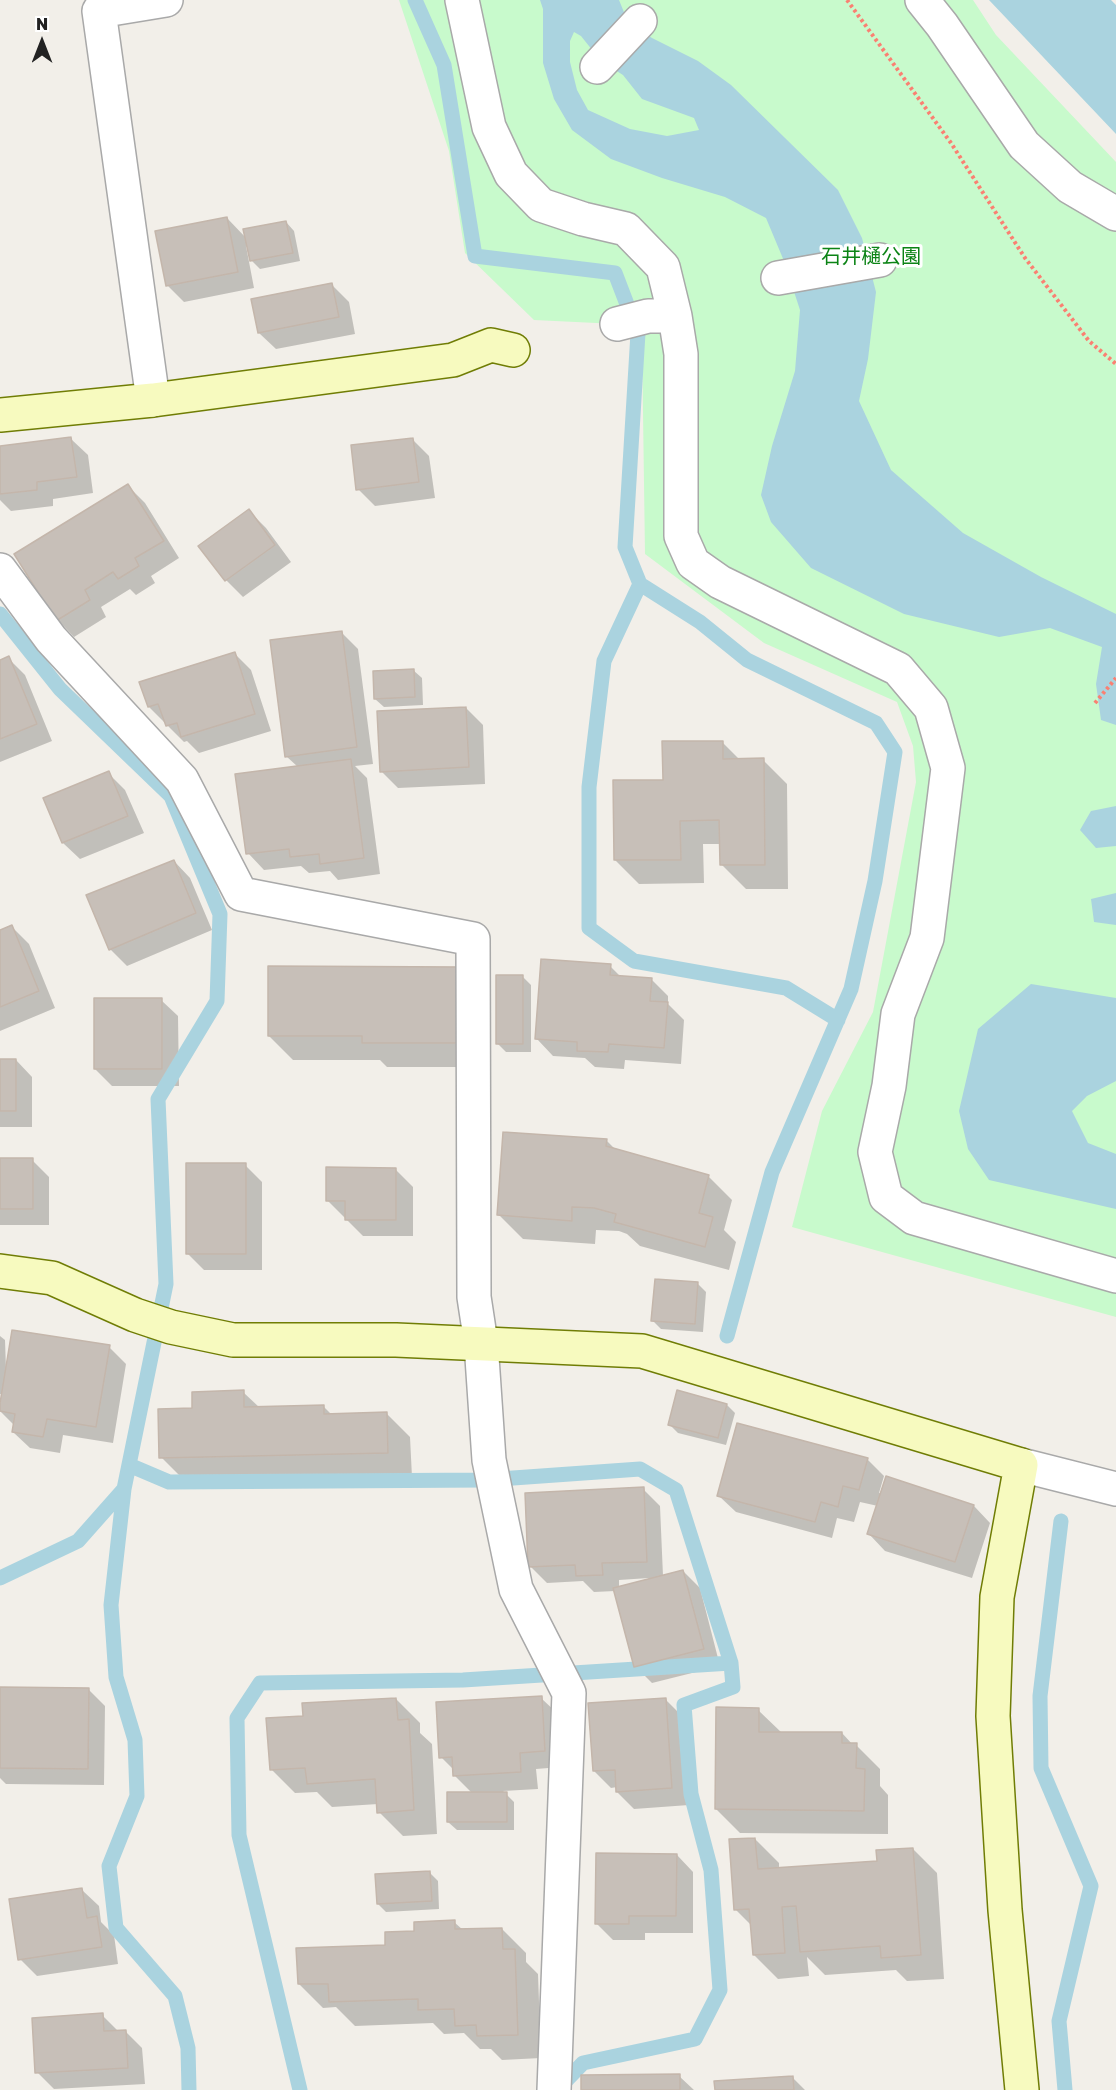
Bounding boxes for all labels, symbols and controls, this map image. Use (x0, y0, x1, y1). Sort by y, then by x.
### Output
north arrow (12, 12, 72, 72)
text: N (36, 14, 48, 34)
park label: 石井樋公園 (821, 245, 921, 269)

